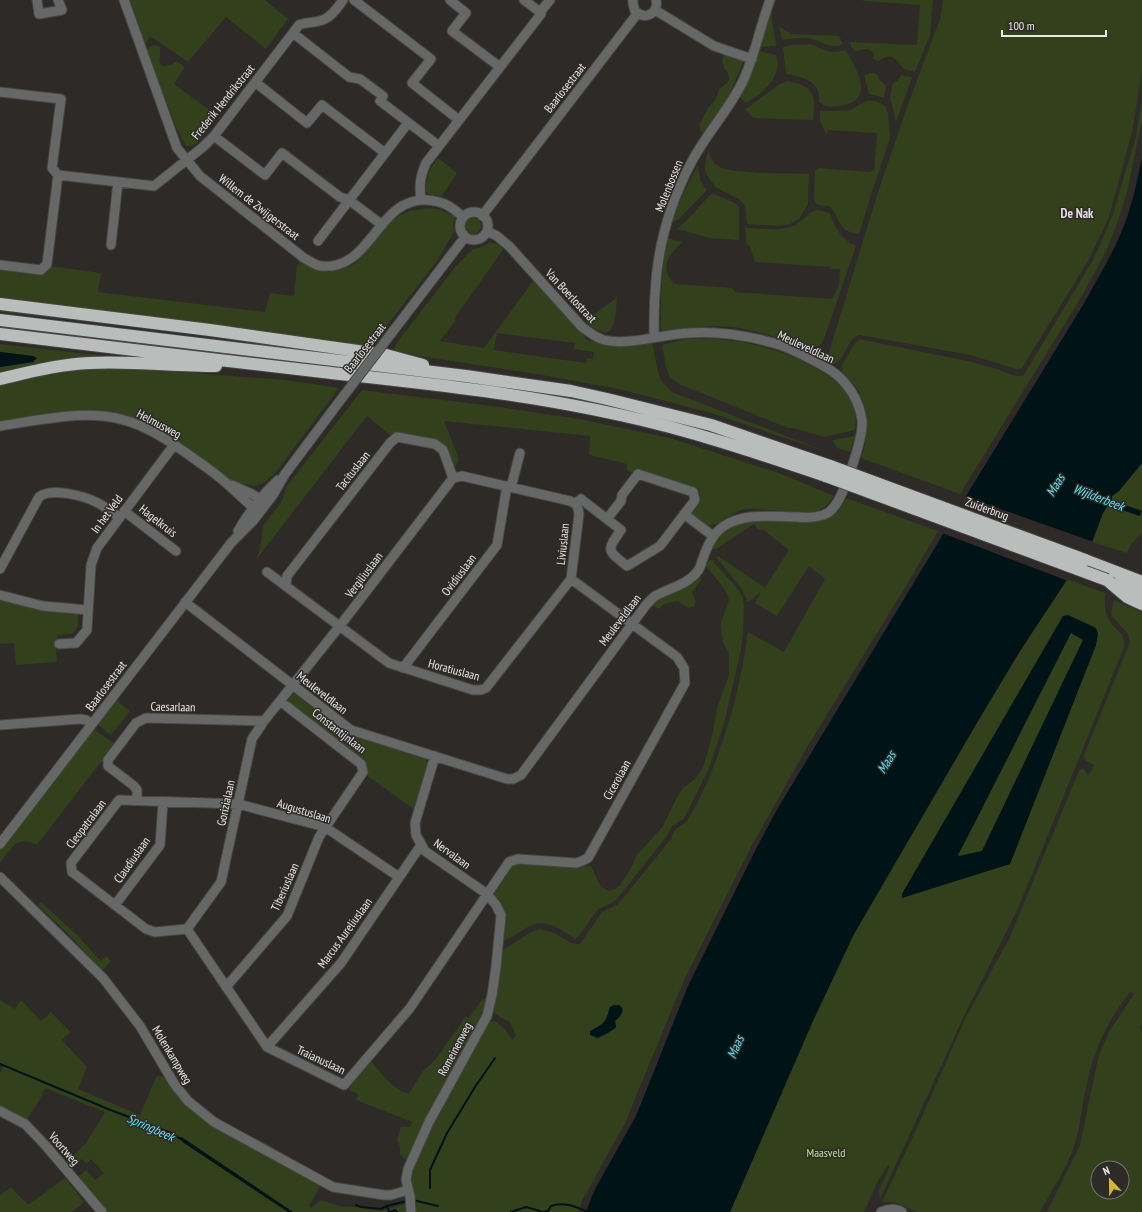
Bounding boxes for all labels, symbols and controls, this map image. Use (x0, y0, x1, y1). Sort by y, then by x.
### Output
scale bar (1002, 12, 1106, 38)
text: 100 m (1008, 18, 1035, 33)
street label: Baarlosestraat (541, 59, 589, 116)
street label: Frederik Hendrikstraat (188, 61, 258, 142)
street label: Molenbossen (651, 158, 686, 214)
street label: Willem de Zwijgerstraat (216, 170, 303, 243)
district label: De Nak (1061, 205, 1094, 222)
street label: Van Boerlostraat (542, 265, 601, 326)
street label: Baarlosestraat (341, 319, 389, 376)
street label: Meuleveldlaan (776, 327, 837, 366)
street label: Helmusweg (134, 406, 184, 442)
street label: Tacituslaan (332, 448, 373, 494)
water label: Maas (1042, 470, 1069, 500)
water label: Wijlderbeek (1071, 480, 1129, 516)
street label: In het Veld (88, 491, 126, 536)
street label: Zuiderbrug (963, 494, 1011, 523)
street label: Hagelkruis (136, 501, 180, 540)
street label: Liviuslaan (553, 522, 572, 566)
street label: Vergiliuslaan (341, 549, 386, 601)
street label: Ovidiuslaan (438, 551, 479, 599)
street label: Meuleveldlaan (595, 591, 644, 648)
street label: Horatiuslaan (427, 655, 481, 684)
street label: Baarlosestraat (82, 657, 130, 714)
street label: Meuleveldlaan (294, 668, 351, 717)
street label: Caesarlaan (150, 699, 196, 714)
street label: Constantijnlaan (309, 705, 369, 756)
water label: Maas (873, 747, 901, 777)
street label: Cicerolaan (600, 757, 634, 802)
street label: Gorizialaan (213, 779, 238, 827)
street label: Augustuslaan (275, 795, 333, 826)
street label: Cleopatralaan (62, 796, 109, 851)
street label: Claudiuslaan (110, 834, 153, 886)
street label: Nervalaan (431, 835, 474, 872)
street label: Tiberiuslaan (267, 860, 302, 913)
street label: Marcus Aureliuslaan (314, 895, 375, 971)
street label: Romeinenweg (434, 1019, 475, 1078)
street label: Molenkampweg (149, 1023, 196, 1087)
water label: Maas (723, 1032, 748, 1061)
street label: Traianuslaan (294, 1042, 348, 1077)
water label: Springbeek (124, 1109, 179, 1146)
street label: Voortweg (45, 1128, 83, 1168)
park label: Maasveld (807, 1145, 845, 1160)
north arrow (1090, 1160, 1130, 1200)
text: N (1101, 1163, 1112, 1178)

